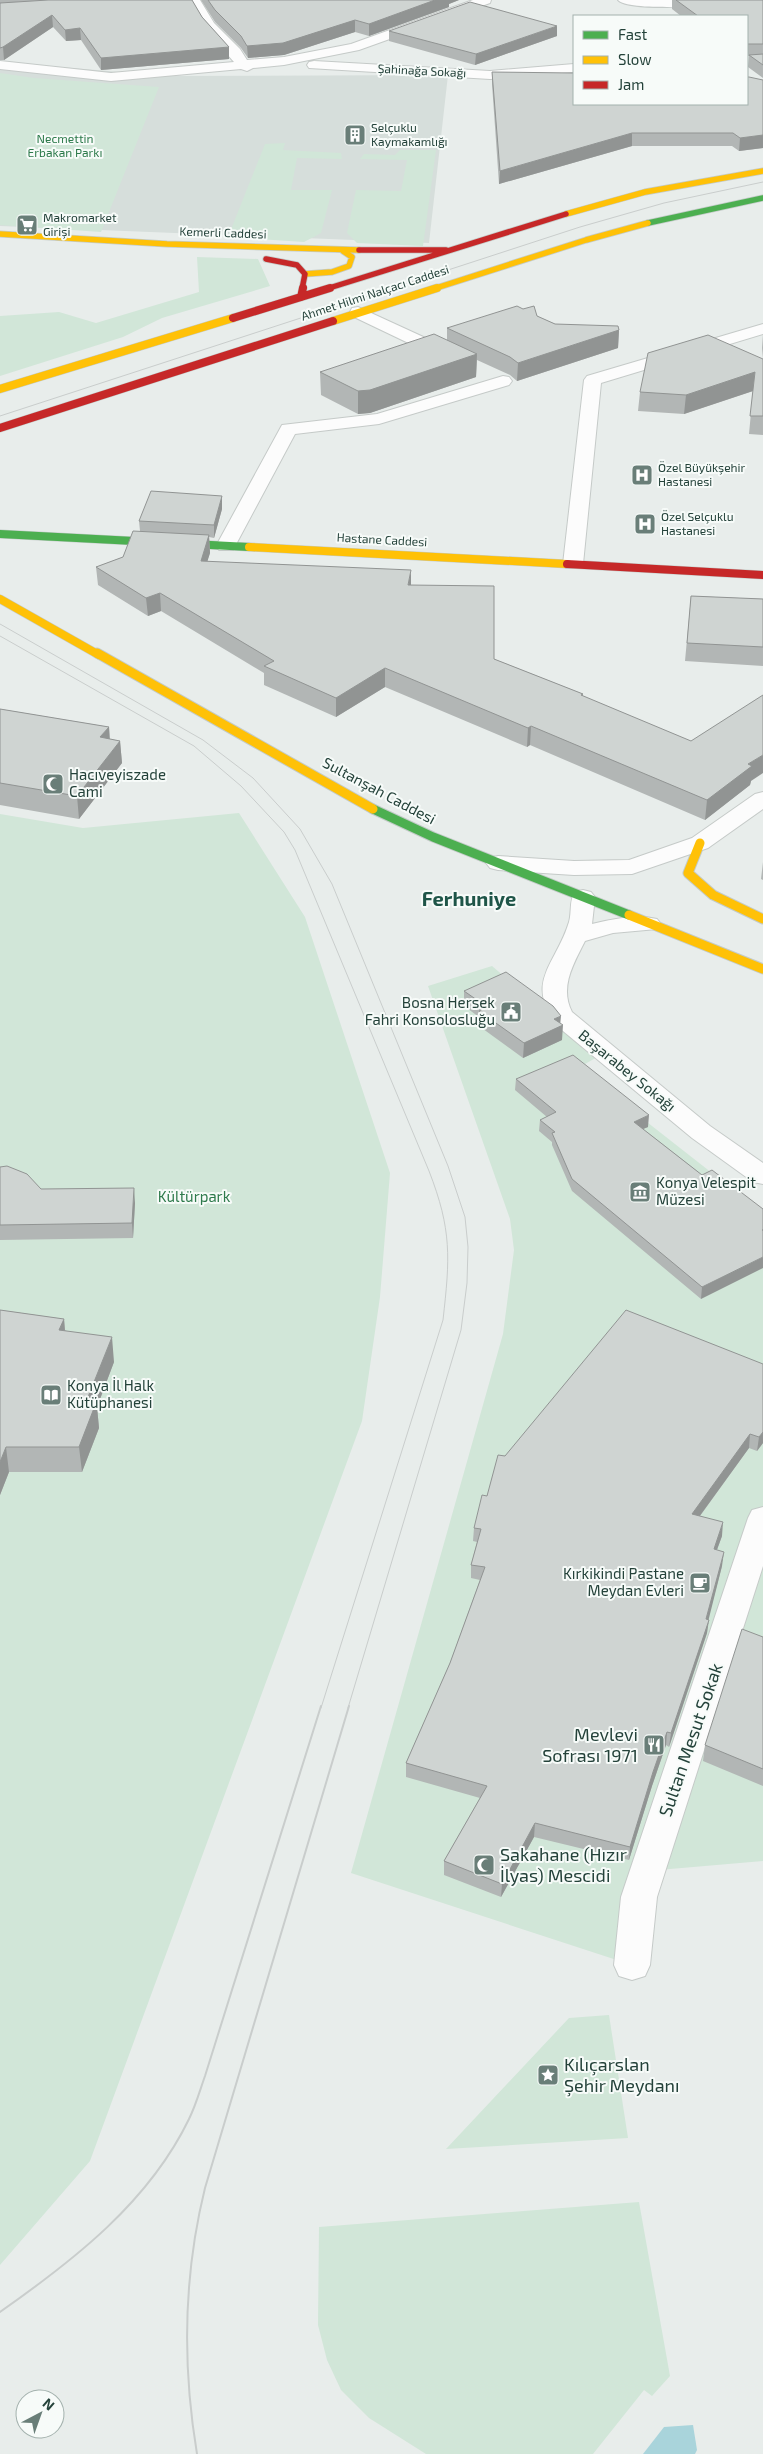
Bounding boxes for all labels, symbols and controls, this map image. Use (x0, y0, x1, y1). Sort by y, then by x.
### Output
legend (573, 15, 748, 105)
text: Fast (618, 25, 648, 43)
text: Slow (618, 50, 652, 68)
street label: Şahinağa Sokağı (377, 61, 467, 81)
text: Jam (618, 75, 644, 93)
place label: Selçuklu Kaymakamlığı (371, 120, 448, 148)
building icon: Selçuklu Kaymakamlığı (343, 123, 367, 147)
park label: Necmettin Erbakan Parkı (28, 131, 102, 159)
place label: Makromarket Girişi (43, 210, 117, 239)
supermarket icon: Makromarket Girişi (15, 213, 39, 237)
street label: Kemerli Caddesi (179, 223, 267, 241)
street label: Ahmet Hilmi Nalçacı Caddesi (299, 261, 451, 324)
place label: Özel Büyükşehir Hastanesi (658, 460, 746, 488)
hospital icon: Özel Büyükşehir Hastanesi (630, 463, 654, 487)
place label: Özel Selçuklu Hastanesi (661, 509, 733, 537)
hospital icon: Özel Selçuklu Hastanesi (633, 512, 657, 536)
street label: Hastane Caddesi (336, 530, 428, 548)
street label: Sultanşah Caddesi (319, 753, 439, 828)
place label: Hacıveyiszade Cami (69, 765, 166, 800)
mosque icon: Hacıveyiszade Cami (41, 772, 65, 796)
district label: Ferhuniye (422, 886, 516, 911)
place label: Bosna Hersek Fahri Konsolosluğu (365, 993, 495, 1028)
public building icon: Bosna Hersek Fahri Konsolosluğu (499, 1000, 523, 1024)
street label: Başarabey Sokağı (575, 1025, 680, 1116)
place label: Konya Velespit Müzesi (656, 1173, 756, 1208)
museum icon: Konya Velespit Müzesi (628, 1180, 652, 1204)
park label: Kültürpark (158, 1187, 231, 1205)
place label: Konya İl Halk Kütüphanesi (67, 1376, 154, 1411)
library icon: Konya İl Halk Kütüphanesi (39, 1383, 63, 1407)
place label: Kırkikindi Pastane Meydan Evleri (563, 1564, 684, 1599)
cafe icon: Kırkikindi Pastane Meydan Evleri (688, 1571, 712, 1595)
street label: Sultan Mesut Sokak (653, 1660, 727, 1819)
place label: Mevlevi Sofrası 1971 (542, 1723, 638, 1766)
restaurant icon: Mevlevi Sofrası 1971 (642, 1733, 666, 1757)
place label: Sakahane (Hızır İlyas) Mescidi (500, 1843, 627, 1886)
mosque icon: Sakahane (Hızır İlyas) Mescidi (472, 1853, 496, 1877)
place label: Kılıçarslan Şehir Meydanı (564, 2053, 680, 2097)
place icon: Kılıçarslan Şehir Meydanı (536, 2063, 560, 2087)
north arrow (15, 2389, 65, 2439)
text: N (39, 2394, 58, 2414)

